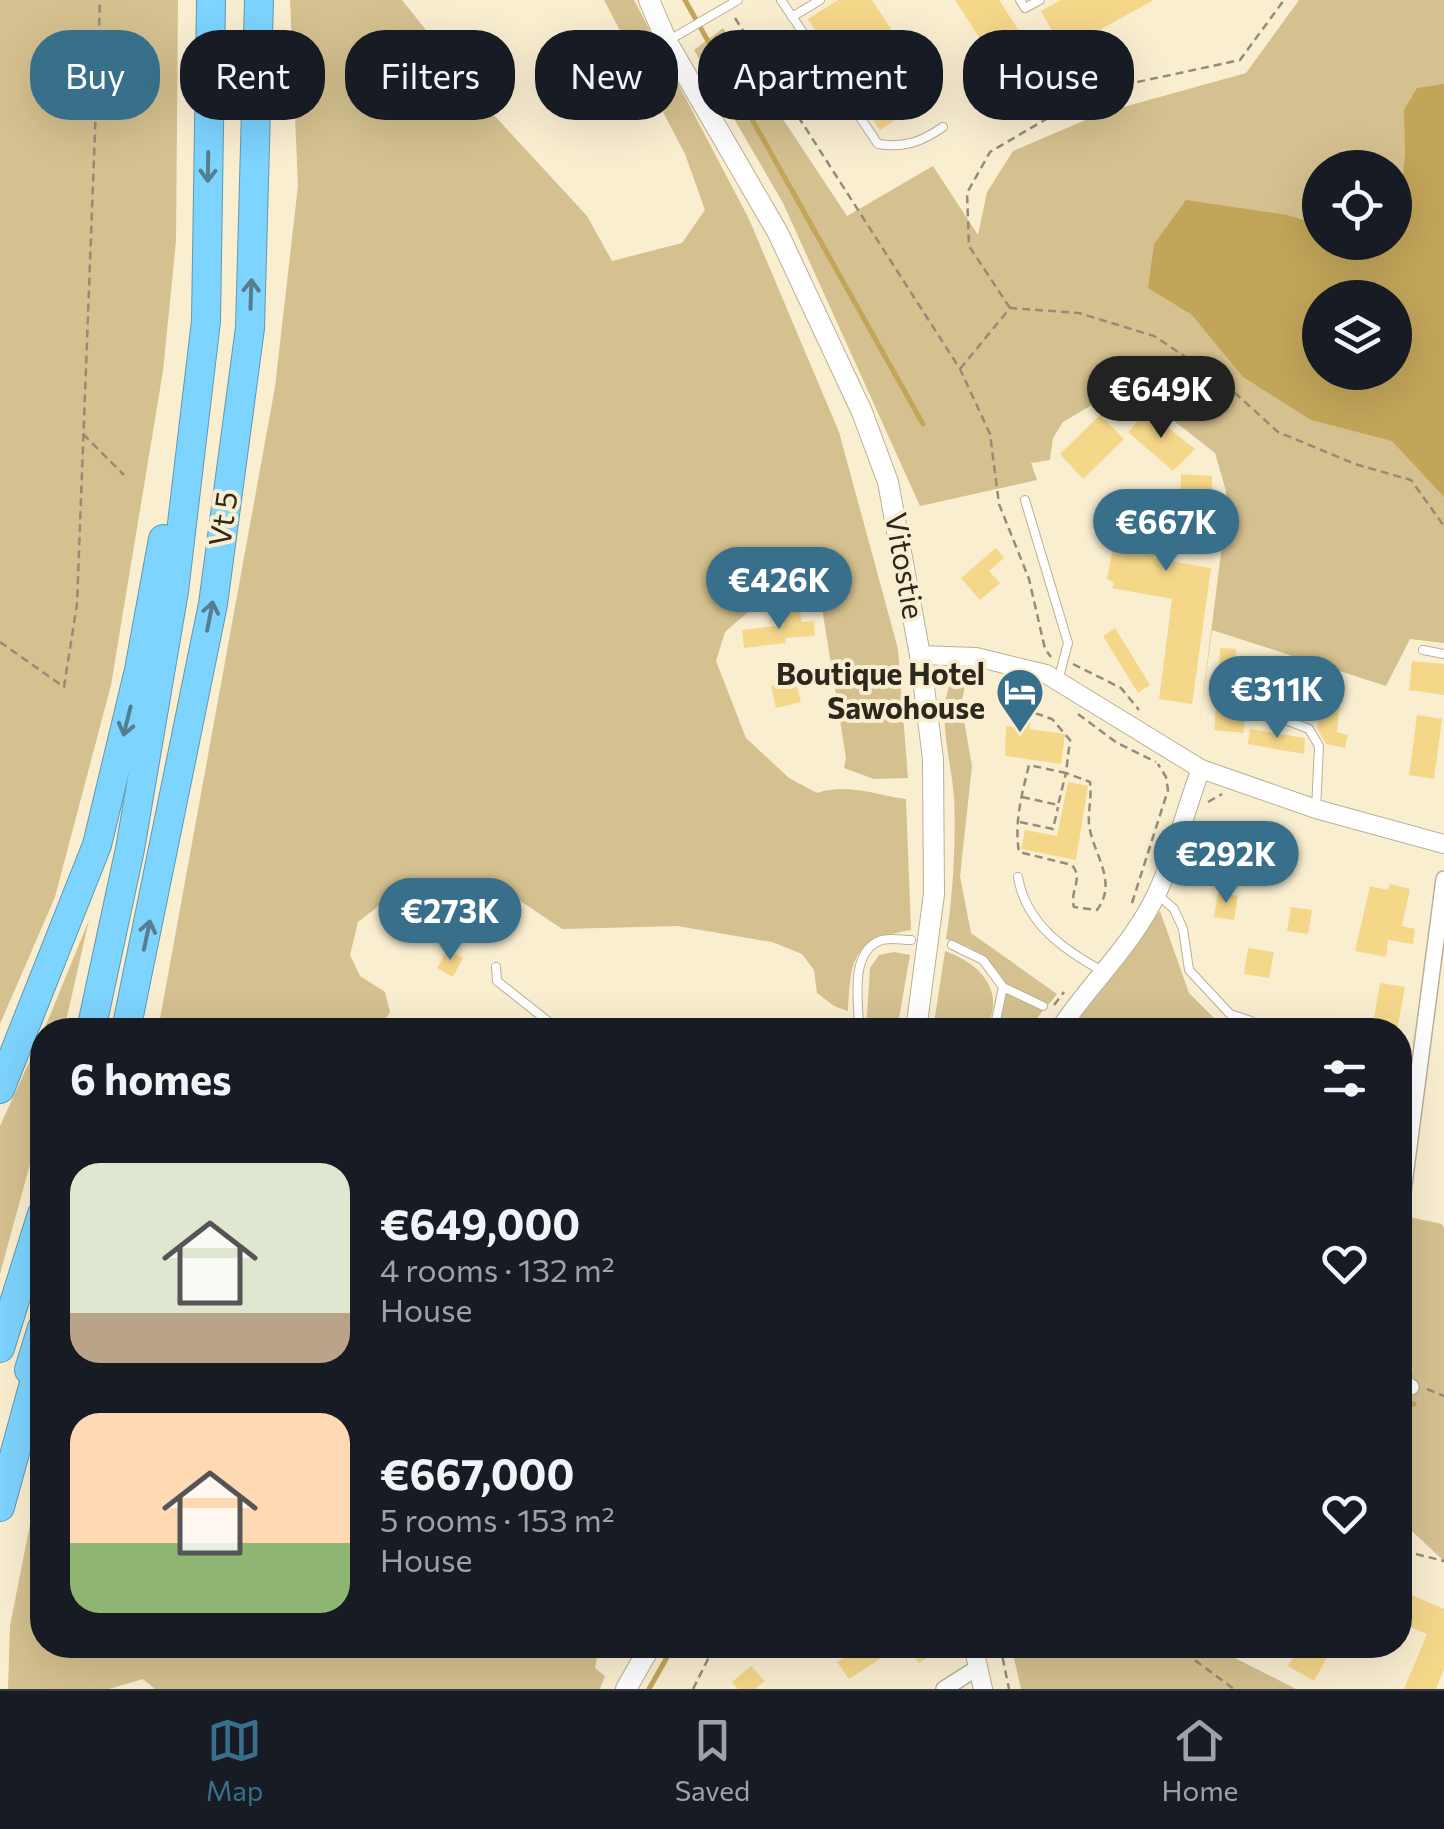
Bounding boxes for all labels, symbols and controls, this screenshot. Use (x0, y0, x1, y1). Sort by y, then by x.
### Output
chip: Buy (30, 30, 160, 120)
chip: Rent (180, 30, 325, 120)
chip: Filters (345, 30, 515, 120)
chip: New (535, 30, 678, 120)
chip: Apartment (698, 30, 943, 120)
chip: House (963, 30, 1134, 120)
map controls (1302, 150, 1412, 390)
button: locate (1302, 150, 1412, 260)
one-way arrow (199, 151, 218, 183)
one-way arrow (241, 278, 260, 310)
button: layers (1302, 280, 1412, 390)
pin: €649K (1091, 356, 1231, 441)
text: €649K (1109, 368, 1213, 408)
street label: Vt 5 (199, 489, 244, 549)
pin: €667K (1096, 489, 1236, 574)
text: €667K (1115, 501, 1217, 541)
street label: Vitostie (879, 509, 934, 622)
pin: €426K (709, 547, 849, 632)
text: €426K (728, 559, 830, 599)
one-way arrow (202, 601, 221, 633)
place label: Boutique Hotel Sawohouse (776, 654, 985, 725)
pin: €311K (1207, 656, 1347, 741)
hotel icon: Boutique Hotel Sawohouse (994, 666, 1046, 734)
text: €311K (1231, 668, 1323, 708)
one-way arrow (117, 704, 135, 736)
pin: €292K (1156, 821, 1296, 906)
text: €292K (1176, 833, 1276, 873)
pin: €273K (380, 878, 520, 963)
text: €273K (400, 890, 500, 930)
one-way arrow (138, 920, 157, 952)
icon: filters (1317, 1051, 1372, 1106)
text: 6 homes (70, 1052, 232, 1104)
text: €649,000 (380, 1197, 580, 1249)
icon: home (150, 1203, 270, 1323)
icon: heart (1317, 1236, 1372, 1291)
text: 4 rooms · 132 m² (380, 1249, 615, 1289)
text: House (380, 1289, 472, 1329)
text: €667,000 (380, 1447, 574, 1499)
icon: home (150, 1453, 270, 1573)
icon: heart (1317, 1486, 1372, 1541)
text: 5 rooms · 153 m² (380, 1499, 615, 1539)
text: House (380, 1539, 472, 1579)
tab: Map (206, 1713, 263, 1807)
tab: Saved (675, 1713, 750, 1807)
tab: Home (1161, 1713, 1238, 1807)

